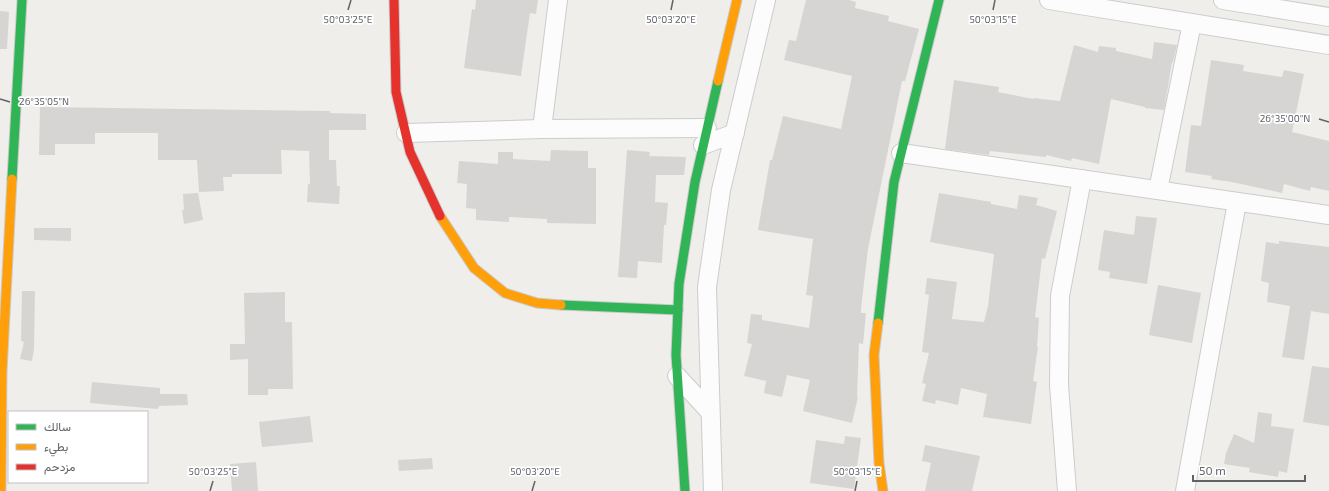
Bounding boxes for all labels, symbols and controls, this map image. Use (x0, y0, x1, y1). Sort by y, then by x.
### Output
text: 50°03'25"E (324, 13, 373, 25)
text: 50°03'20"E (646, 13, 696, 25)
text: 50°03'15"E (969, 13, 1017, 25)
text: 26°35'05"N (19, 95, 69, 107)
text: 26°35'00"N (1260, 112, 1310, 124)
legend (8, 411, 148, 483)
text: سالك (44, 419, 71, 433)
text: بطيء (44, 439, 68, 457)
scale bar (1193, 457, 1305, 483)
text: مزدحم (44, 459, 75, 475)
text: 50 m (1199, 463, 1226, 477)
text: 50°03'25"E (189, 465, 238, 477)
text: 50°03'20"E (510, 465, 560, 477)
text: 50°03'15"E (833, 465, 881, 477)

